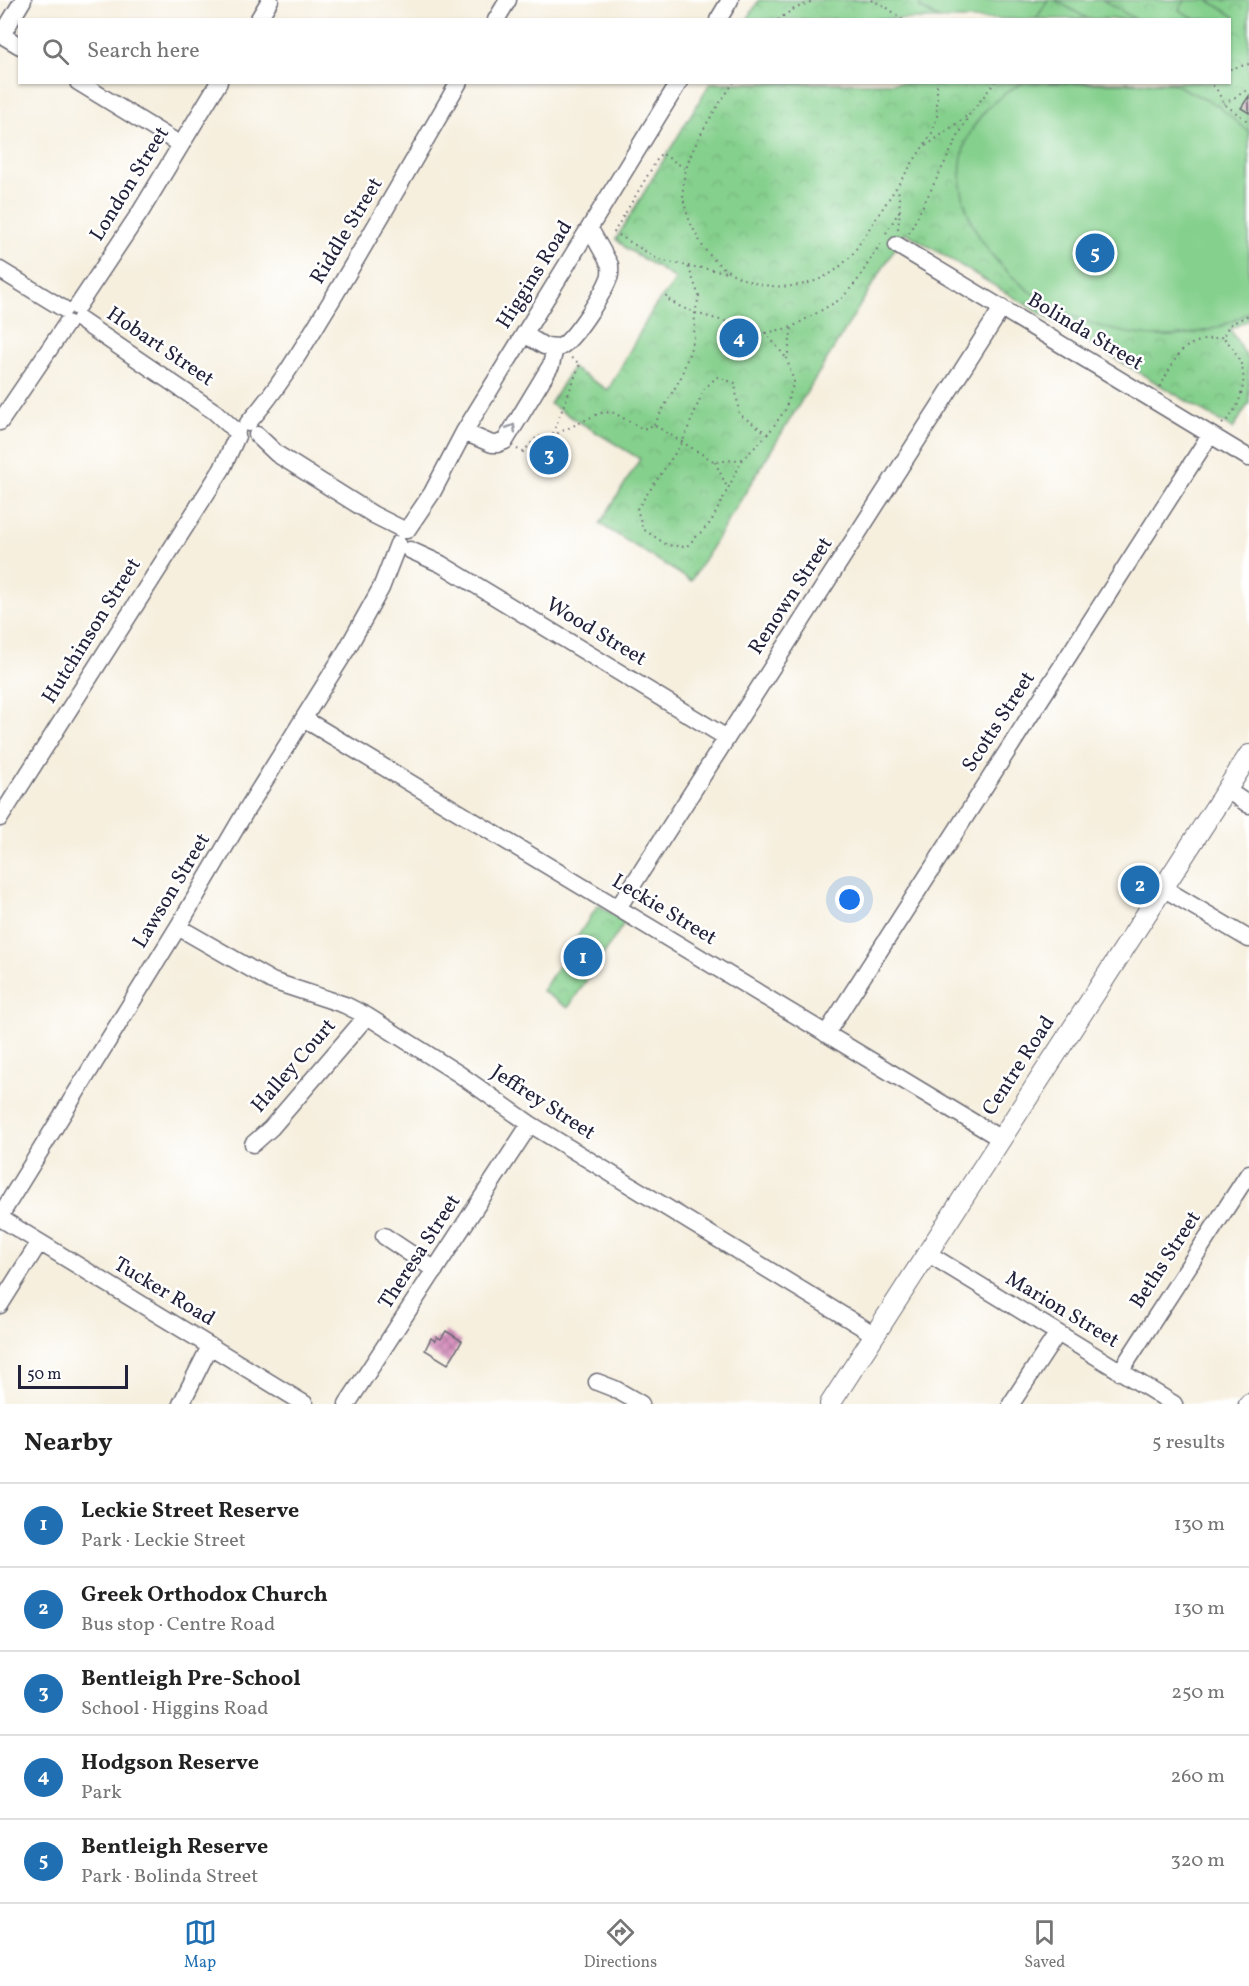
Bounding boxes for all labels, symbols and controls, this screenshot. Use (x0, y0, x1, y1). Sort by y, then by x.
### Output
search box (18, 18, 1231, 84)
icon: search (39, 35, 72, 68)
text: Search here (87, 36, 200, 67)
street label: London Street (83, 121, 177, 247)
street label: Riddle Street (304, 172, 390, 290)
street label: Higgins Road (490, 215, 580, 335)
pin: 5 (1076, 230, 1114, 276)
street label: Bolinda Street (1022, 286, 1148, 378)
street label: Hobart Street (100, 300, 220, 394)
pin: 4 (720, 316, 758, 360)
one-way arrow (505, 424, 517, 434)
pin: 3 (530, 432, 568, 478)
street label: Renown Street (742, 531, 840, 661)
street label: Hutchinson Street (35, 553, 149, 709)
street label: Wood Street (540, 591, 652, 673)
street label: Scotts Street (956, 666, 1042, 778)
street label: Lawson Street (126, 828, 218, 954)
pin: 2 (1120, 862, 1160, 908)
street label: Leckie Street (606, 867, 722, 953)
your location (835, 885, 864, 914)
pin: 1 (564, 934, 602, 980)
street label: Centre Road (976, 1010, 1062, 1122)
street label: Halley Court (245, 1013, 343, 1119)
street label: Jeffrey Street (485, 1058, 601, 1148)
street label: Theresa Street (372, 1189, 468, 1315)
street label: Beths Street (1124, 1205, 1208, 1315)
street label: Tucker Road (108, 1250, 220, 1334)
street label: Marion Street (1000, 1265, 1124, 1355)
scale bar (18, 1362, 128, 1390)
text: 50 m (27, 1364, 61, 1386)
text: Nearby (24, 1425, 113, 1461)
text: 5 results (1152, 1429, 1225, 1457)
text: Leckie Street Reserve (81, 1496, 299, 1527)
text: 1 (39, 1511, 48, 1539)
text: 130 m (1174, 1511, 1225, 1539)
text: Park · Leckie Street (81, 1527, 246, 1555)
text: Greek Orthodox Church (81, 1580, 328, 1611)
text: 2 (38, 1595, 49, 1623)
text: 130 m (1174, 1595, 1225, 1623)
text: Bus stop · Centre Road (81, 1611, 275, 1639)
text: Bentleigh Pre-School (81, 1664, 301, 1695)
text: 3 (38, 1679, 49, 1707)
text: 250 m (1171, 1679, 1225, 1707)
text: School · Higgins Road (81, 1695, 269, 1723)
text: Hodgson Reserve (81, 1748, 259, 1779)
text: 4 (37, 1763, 50, 1791)
text: 260 m (1170, 1763, 1225, 1791)
text: Park (81, 1779, 122, 1807)
text: Bentleigh Reserve (81, 1832, 268, 1863)
text: 5 (39, 1847, 48, 1875)
text: 320 m (1170, 1847, 1225, 1875)
text: Park · Bolinda Street (81, 1863, 258, 1891)
tab: Map (184, 1916, 217, 1974)
tab: Directions (584, 1916, 657, 1974)
tab: Saved (1024, 1916, 1065, 1974)

